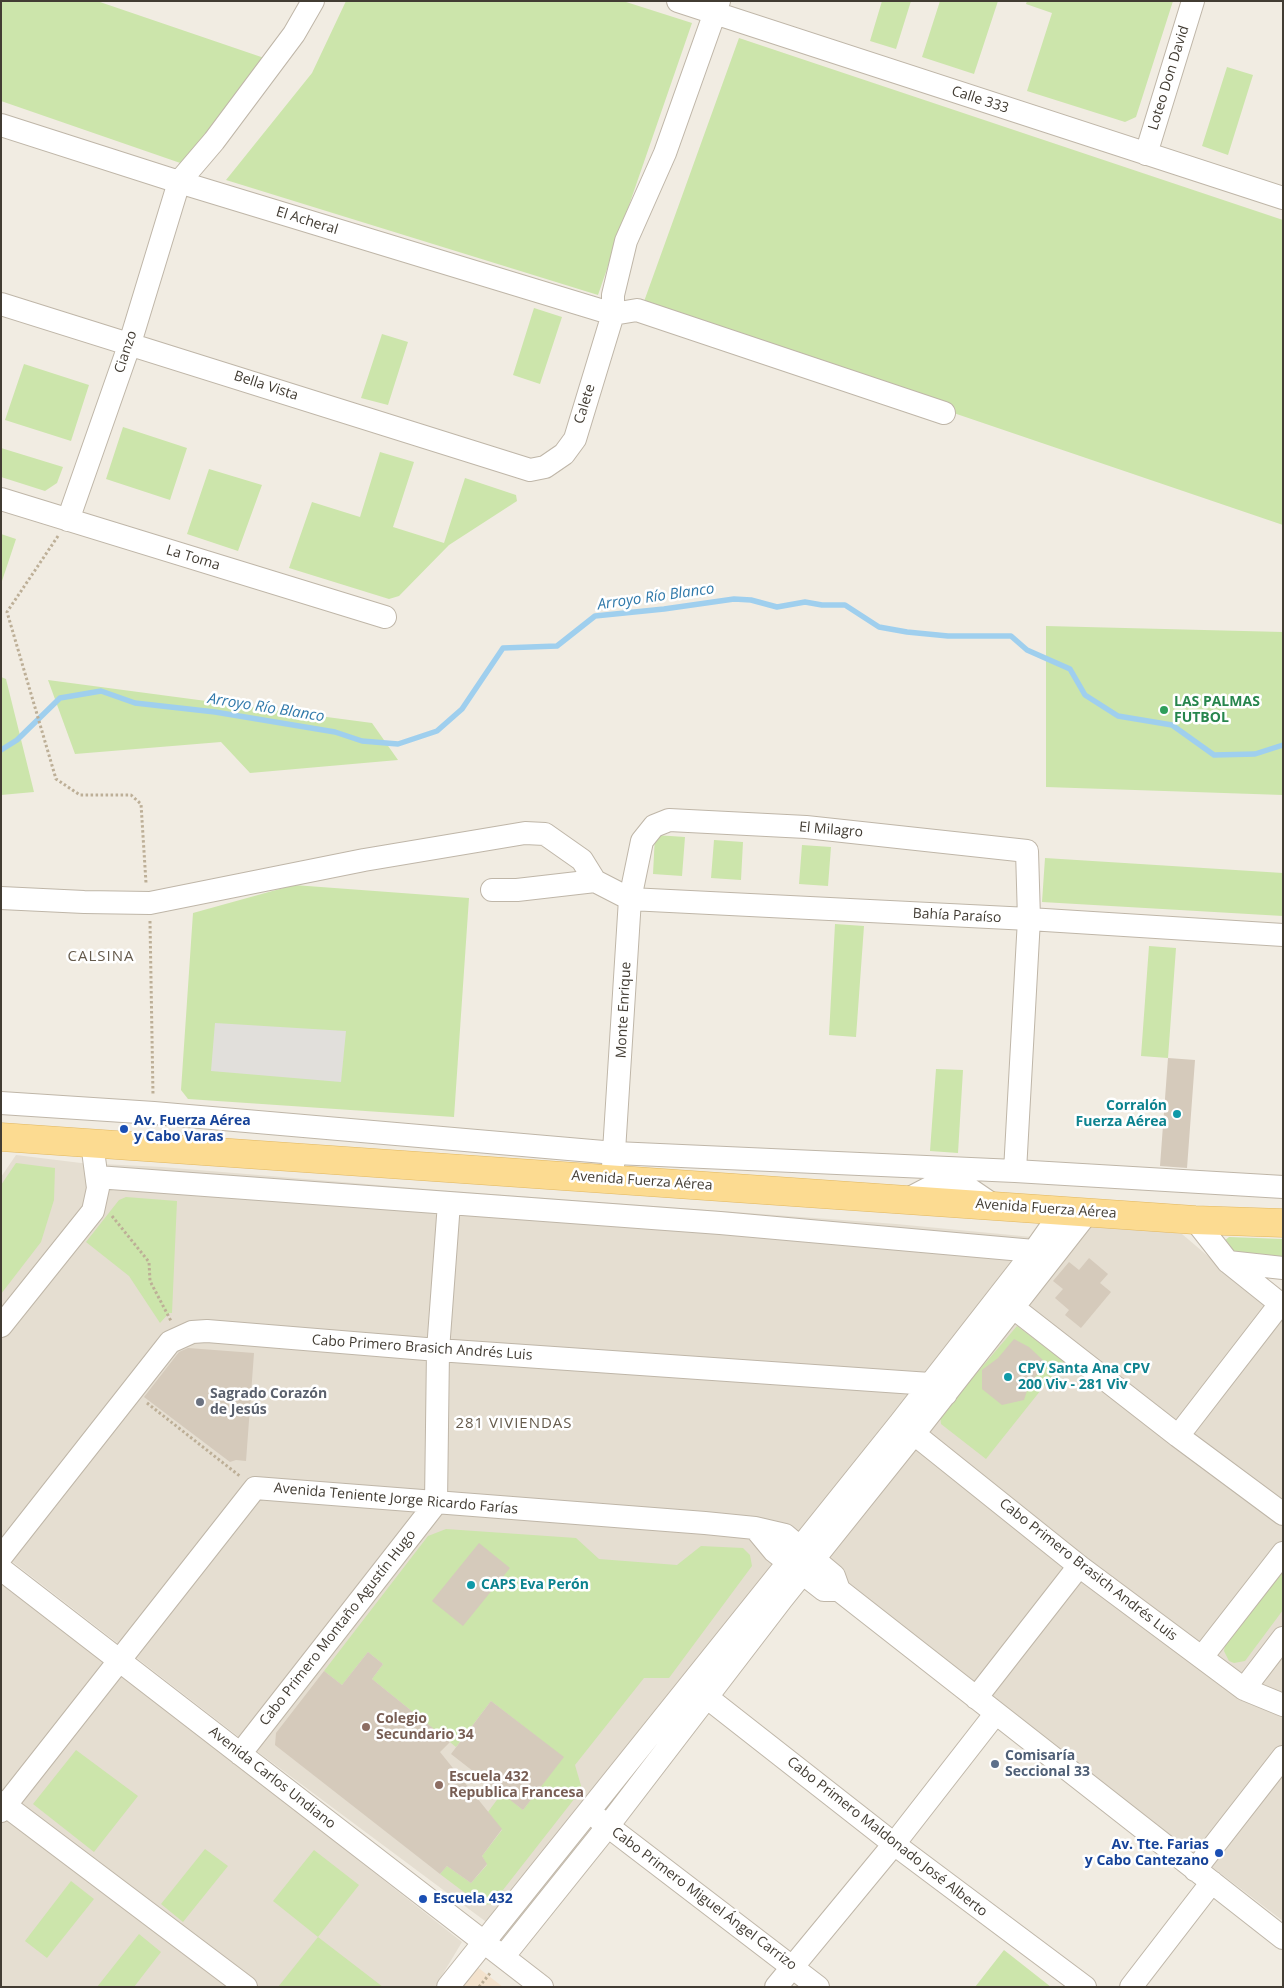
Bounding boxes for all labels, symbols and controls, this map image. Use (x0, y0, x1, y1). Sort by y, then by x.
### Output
street label: Loteo Don David (1145, 24, 1193, 132)
street label: Calle 333 (949, 83, 1011, 117)
street label: El Acheral (274, 204, 340, 238)
street label: Cianzo (111, 329, 141, 375)
street label: Bella Vista (232, 368, 300, 404)
street label: Calete (571, 382, 599, 426)
street label: La Toma (164, 542, 222, 574)
water label: Arroyo Río Blanco (596, 580, 716, 614)
water label: Arroyo Río Blanco (206, 690, 326, 726)
place label: LAS PALMAS FUTBOL (1174, 694, 1260, 726)
marker: LAS PALMAS FUTBOL (1158, 704, 1170, 716)
street label: El Milagro (798, 819, 864, 841)
street label: Bahía Paraíso (912, 905, 1002, 927)
district label: CALSINA (67, 948, 135, 966)
street label: Monte Enrique (613, 961, 635, 1059)
place label: Corralón Fuerza Aérea (1076, 1098, 1167, 1130)
marker: Corralón Fuerza Aérea (1171, 1108, 1183, 1120)
place label: Av. Fuerza Aérea y Cabo Varas (134, 1113, 251, 1146)
marker: Av. Fuerza Aérea y Cabo Varas (118, 1123, 130, 1135)
street label: Avenida Fuerza Aérea (571, 1168, 713, 1194)
street label: Avenida Fuerza Aérea (975, 1196, 1117, 1222)
street label: Cabo Primero Brasich Andrés Luis (311, 1332, 533, 1364)
place label: CPV Santa Ana CPV 200 Viv - 281 Viv (1018, 1361, 1150, 1394)
marker: CPV Santa Ana CPV 200 Viv - 281 Viv (1002, 1371, 1014, 1383)
place label: Sagrado Corazón de Jesús (210, 1386, 327, 1418)
marker: Sagrado Corazón de Jesús (194, 1396, 206, 1408)
district label: 281 VIVIENDAS (454, 1415, 574, 1433)
street label: Avenida Teniente Jorge Ricardo Farías (273, 1480, 519, 1518)
street label: Cabo Primero Brasich Andrés Luis (996, 1495, 1180, 1645)
street label: Cabo Primero Montaño Agustín Hugo (256, 1527, 420, 1729)
place label: CAPS Eva Perón (481, 1577, 589, 1593)
marker: CAPS Eva Perón (465, 1579, 477, 1591)
place label: Colegio Secundario 34 (376, 1711, 474, 1744)
marker: Colegio Secundario 34 (360, 1721, 372, 1733)
street label: Avenida Carlos Undiano (205, 1723, 339, 1833)
place label: Comisaría Seccional 33 (1005, 1748, 1090, 1780)
street label: Cabo Primero Maldonado José Alberto (783, 1754, 991, 1920)
marker: Comisaría Seccional 33 (989, 1758, 1001, 1770)
place label: Escuela 432 Republica Francesa (449, 1769, 584, 1801)
marker: Escuela 432 Republica Francesa (433, 1779, 445, 1791)
street label: Cabo Primero Miguel Ángel Carrizo (608, 1824, 800, 1974)
place label: Av. Tte. Farias y Cabo Cantezano (1085, 1837, 1209, 1870)
marker: Av. Tte. Farias y Cabo Cantezano (1213, 1847, 1225, 1859)
place label: Escuela 432 (433, 1891, 513, 1907)
marker: Escuela 432 (417, 1893, 429, 1905)

